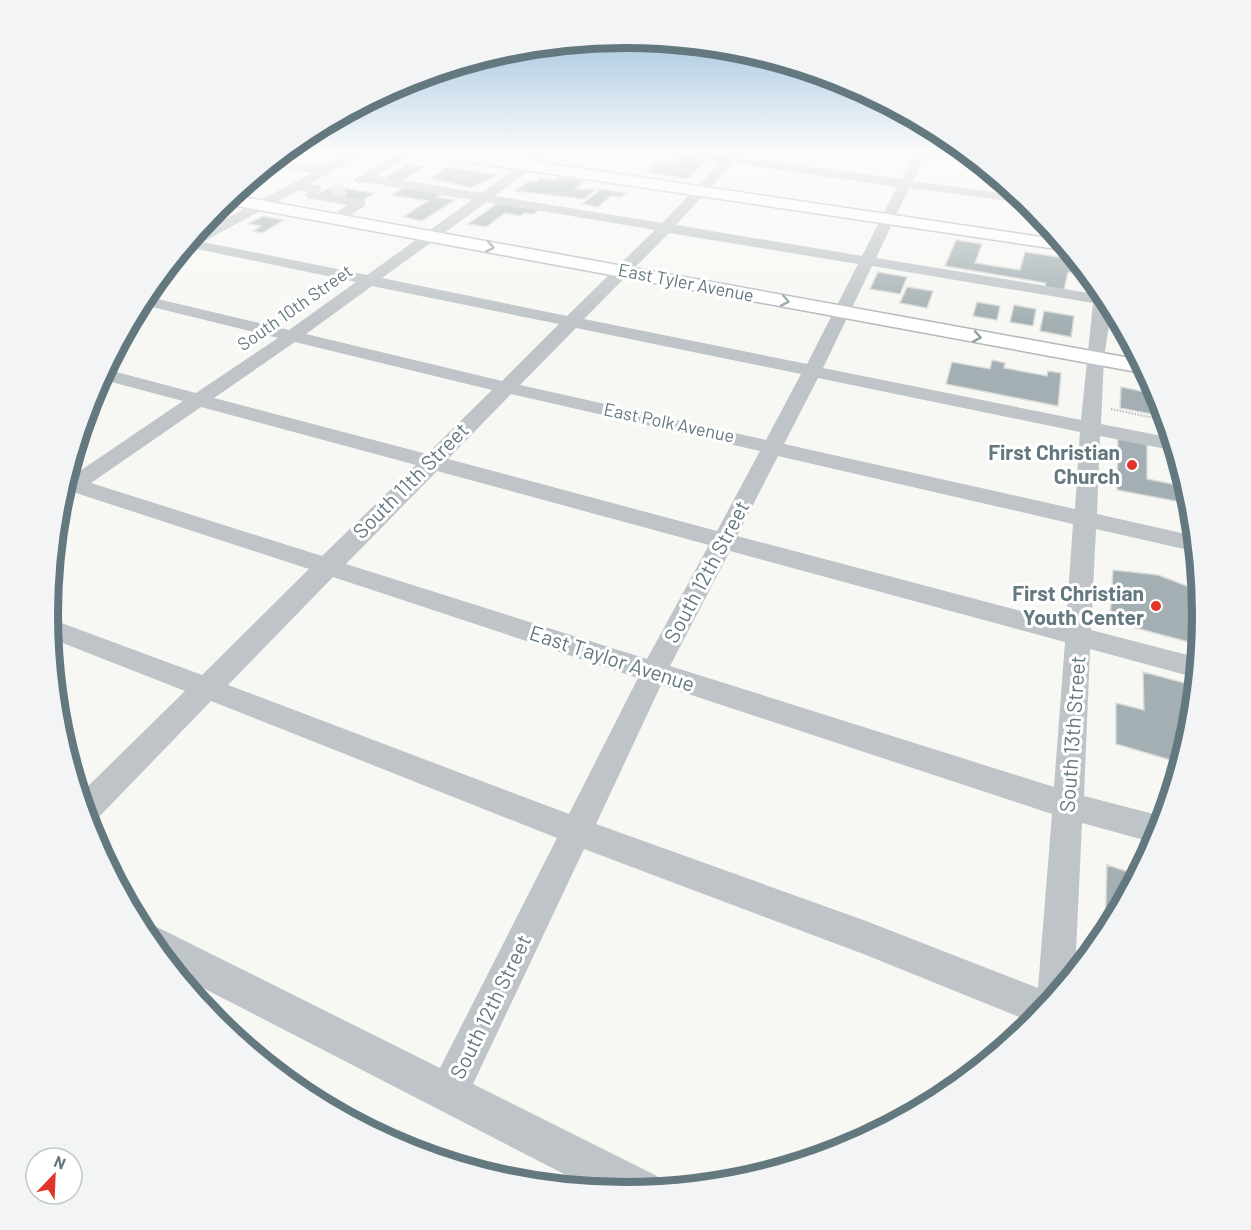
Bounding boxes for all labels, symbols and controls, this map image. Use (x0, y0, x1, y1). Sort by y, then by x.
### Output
one-way arrow (485, 240, 495, 253)
street label: East Tyler Avenue (616, 258, 756, 306)
street label: South 10th Street (233, 259, 356, 355)
one-way arrow (780, 294, 790, 307)
one-way arrow (972, 330, 982, 342)
street label: East Polk Avenue (602, 397, 737, 447)
street label: South 11th Street (347, 417, 473, 543)
place label: First Christian Church (988, 439, 1120, 488)
marker: First Christian Church (1125, 458, 1139, 472)
street label: South 12th Street (658, 496, 754, 647)
place label: First Christian Youth Center (1012, 580, 1144, 629)
marker: First Christian Youth Center (1149, 599, 1163, 613)
street label: East Taylor Avenue (527, 619, 698, 696)
street label: South 13th Street (1054, 655, 1089, 813)
street label: South 12th Street (444, 930, 535, 1082)
north arrow (24, 1146, 84, 1206)
text: N (51, 1151, 69, 1173)

